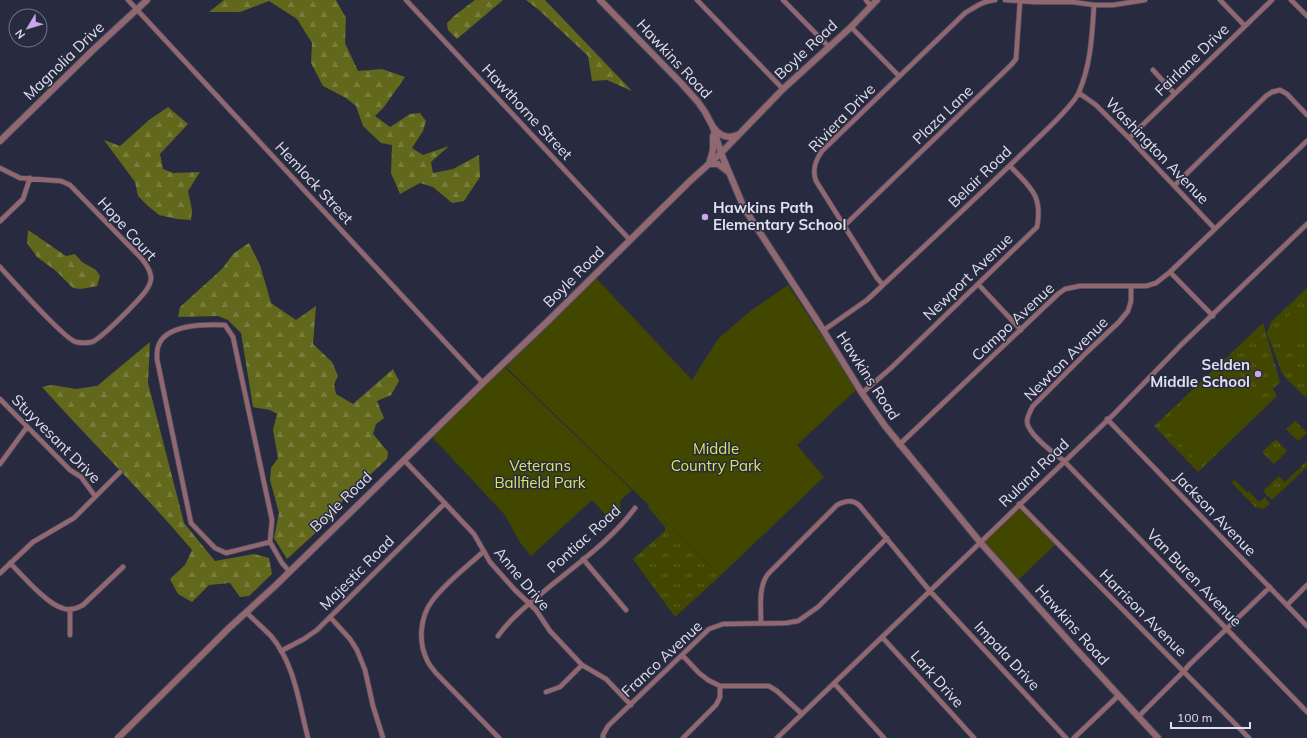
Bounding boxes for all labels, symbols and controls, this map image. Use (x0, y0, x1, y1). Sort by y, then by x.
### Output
north arrow (8, 8, 48, 48)
street label: Hawkins Road (633, 15, 716, 102)
street label: Boyle Road (770, 16, 841, 84)
street label: Magnolia Drive (19, 17, 108, 104)
street label: Fairlane Drive (1151, 20, 1233, 100)
text: N (12, 27, 28, 42)
street label: Hawthorne Street (478, 60, 577, 163)
street label: Riviera Drive (804, 79, 879, 156)
street label: Plaza Lane (908, 81, 977, 148)
street label: Washington Avenue (1101, 93, 1213, 208)
street label: Hemlock Street (271, 138, 357, 228)
street label: Belair Road (944, 142, 1015, 211)
street label: Hope Court (94, 193, 161, 264)
place label: Hawkins Path Elementary School (713, 198, 846, 234)
marker: Hawkins Path Elementary School (700, 212, 710, 222)
street label: Newport Avenue (919, 229, 1016, 324)
street label: Boyle Road (539, 242, 608, 311)
street label: Campo Avenue (967, 279, 1058, 365)
street label: Newton Avenue (1020, 313, 1112, 405)
street label: Hawkins Road (833, 328, 904, 424)
place label: Selden Middle School (1150, 355, 1250, 391)
marker: Selden Middle School (1253, 369, 1263, 379)
street label: Stuyvesant Drive (8, 390, 105, 487)
street label: Ruland Road (995, 435, 1073, 511)
park label: Middle Country Park (671, 439, 761, 475)
park label: Veterans Ballfield Park (494, 456, 586, 492)
street label: Boyle Road (306, 467, 376, 536)
street label: Jackson Avenue (1170, 468, 1260, 560)
street label: Pontiac Road (543, 501, 624, 577)
street label: Van Buren Avenue (1143, 525, 1246, 631)
street label: Majestic Road (315, 531, 398, 614)
street label: Anne Drive (490, 543, 554, 614)
street label: Harrison Avenue (1096, 565, 1191, 660)
street label: Hawkins Road (1031, 581, 1113, 669)
street label: Franco Avenue (617, 616, 706, 701)
street label: Impala Drive (970, 617, 1044, 694)
street label: Lark Drive (907, 646, 968, 711)
scale bar (1171, 704, 1250, 730)
text: 100 m (1177, 710, 1212, 725)

